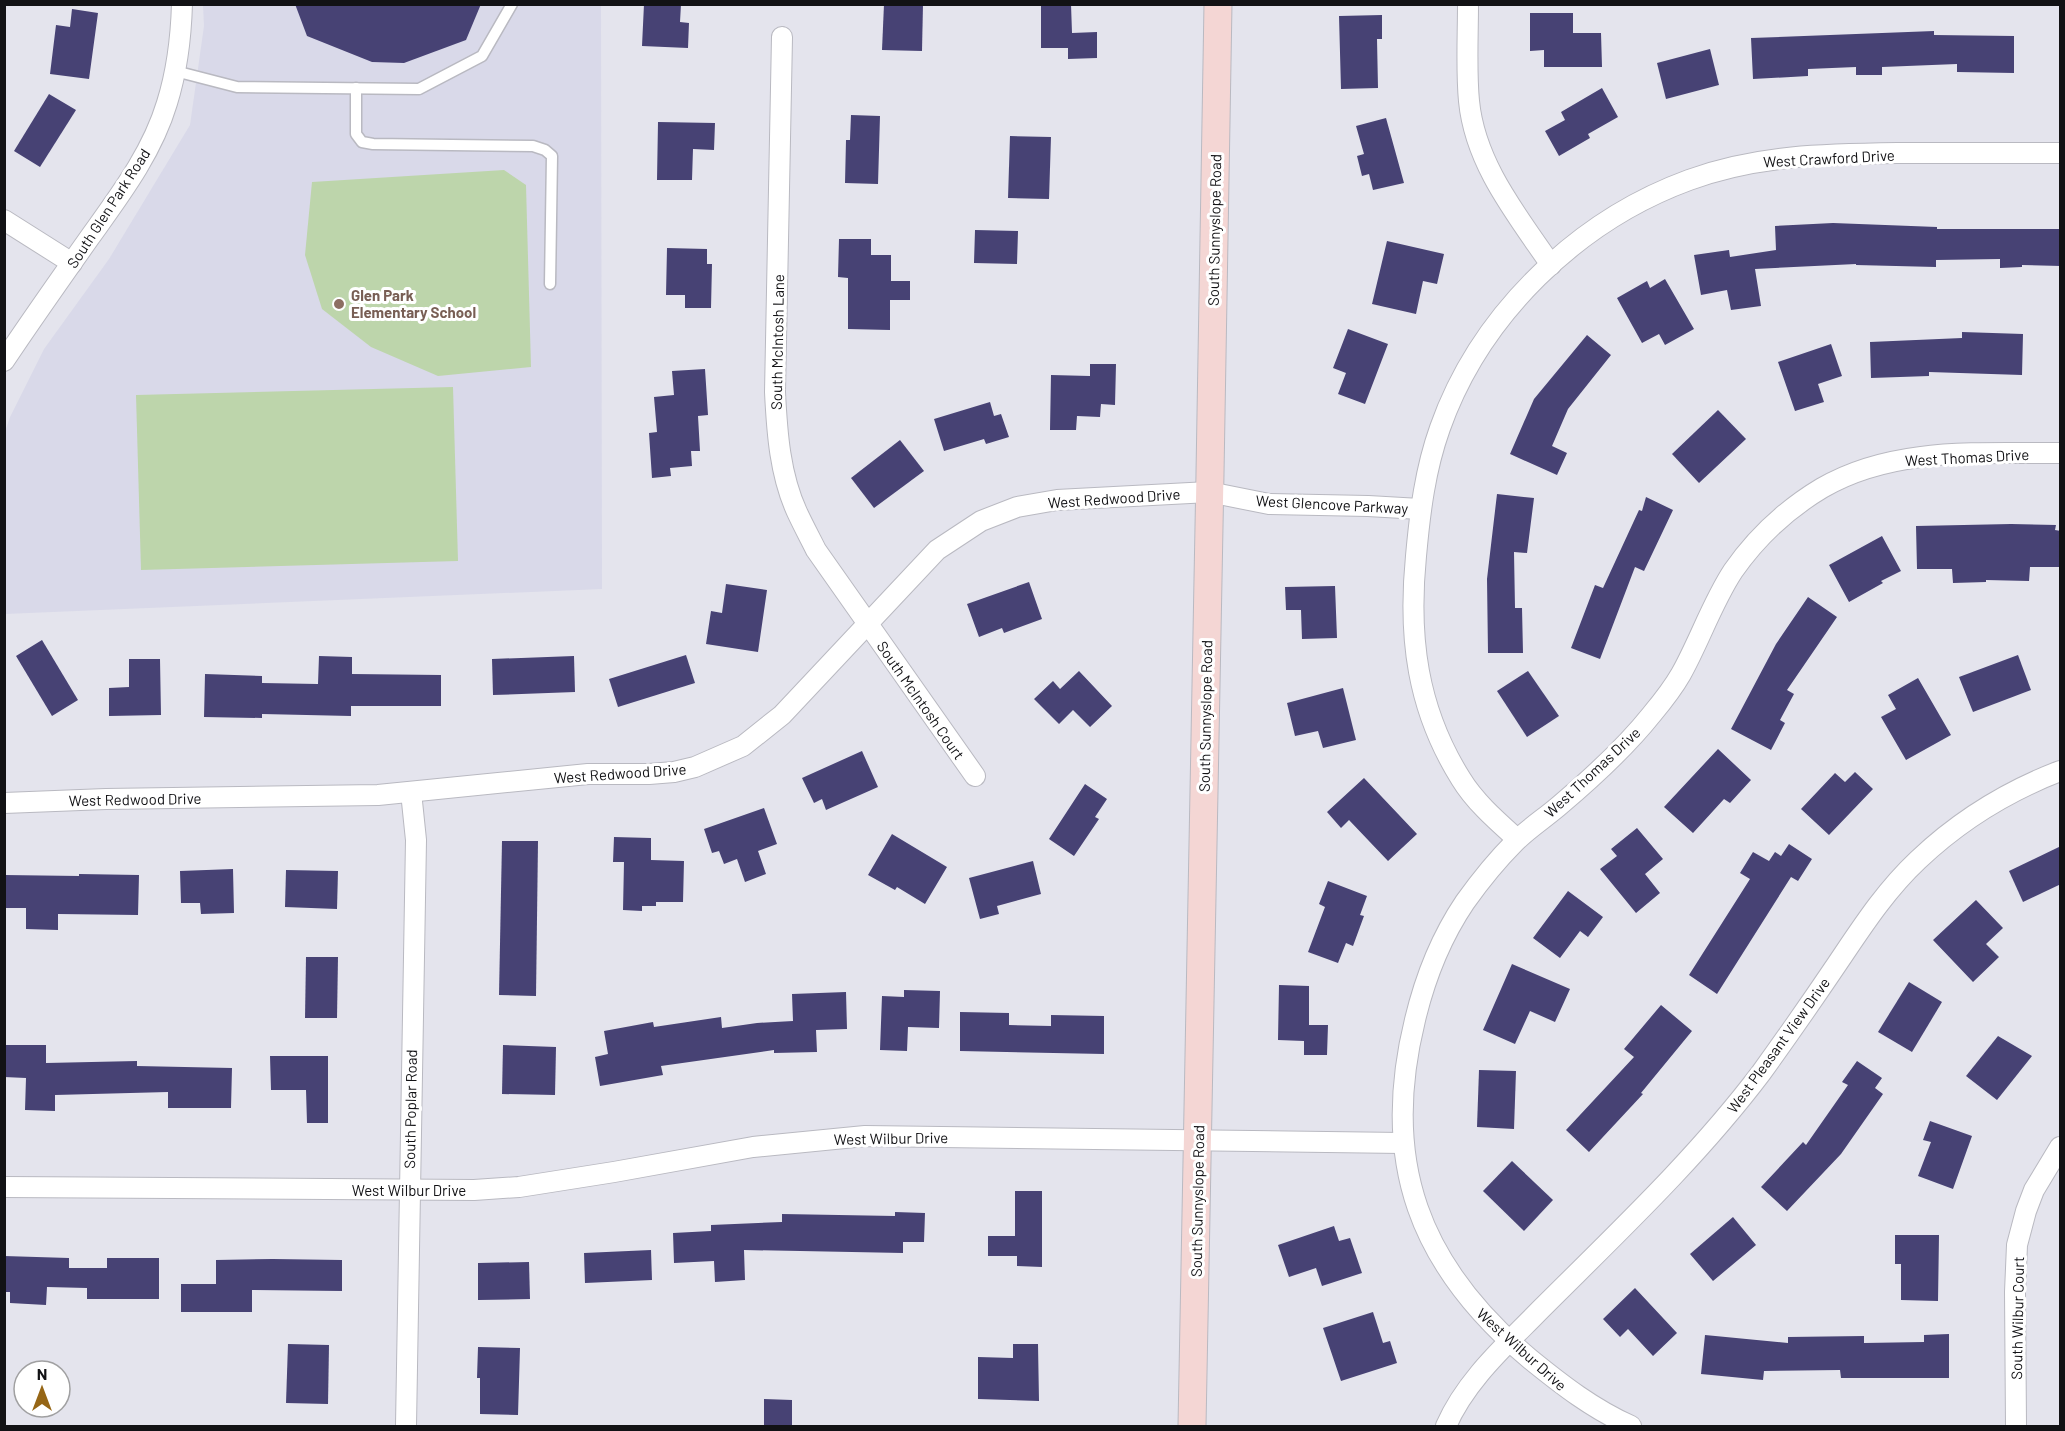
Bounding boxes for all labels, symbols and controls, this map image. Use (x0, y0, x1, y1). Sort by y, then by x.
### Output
street label: South Glen Park Road (63, 145, 153, 271)
street label: West Crawford Drive (1763, 146, 1895, 170)
street label: South Sunnyslope Road (1204, 154, 1224, 306)
street label: South McIntosh Lane (767, 274, 787, 410)
place label: Glen Park Elementary School (351, 286, 476, 321)
marker: Glen Park Elementary School (332, 297, 346, 311)
street label: West Thomas Drive (1904, 445, 2030, 469)
street label: West Redwood Drive (1047, 484, 1181, 512)
street label: West Glencove Parkway (1255, 491, 1409, 517)
street label: South McIntosh Court (873, 637, 969, 763)
street label: South Sunnyslope Road (1195, 640, 1215, 792)
street label: West Thomas Drive (1540, 723, 1644, 821)
street label: West Redwood Drive (553, 759, 687, 787)
street label: West Redwood Drive (68, 789, 202, 809)
street label: West Pleasant View Drive (1723, 974, 1833, 1116)
street label: South Poplar Road (400, 1049, 420, 1169)
street label: South Sunnyslope Road (1187, 1125, 1207, 1277)
street label: West Wilbur Drive (834, 1128, 948, 1148)
street label: West Wilbur Drive (352, 1181, 466, 1199)
street label: South Wilbur Court (2007, 1256, 2027, 1380)
street label: West Wilbur Drive (1473, 1304, 1571, 1394)
north arrow (12, 1359, 72, 1419)
text: N (37, 1364, 47, 1383)

